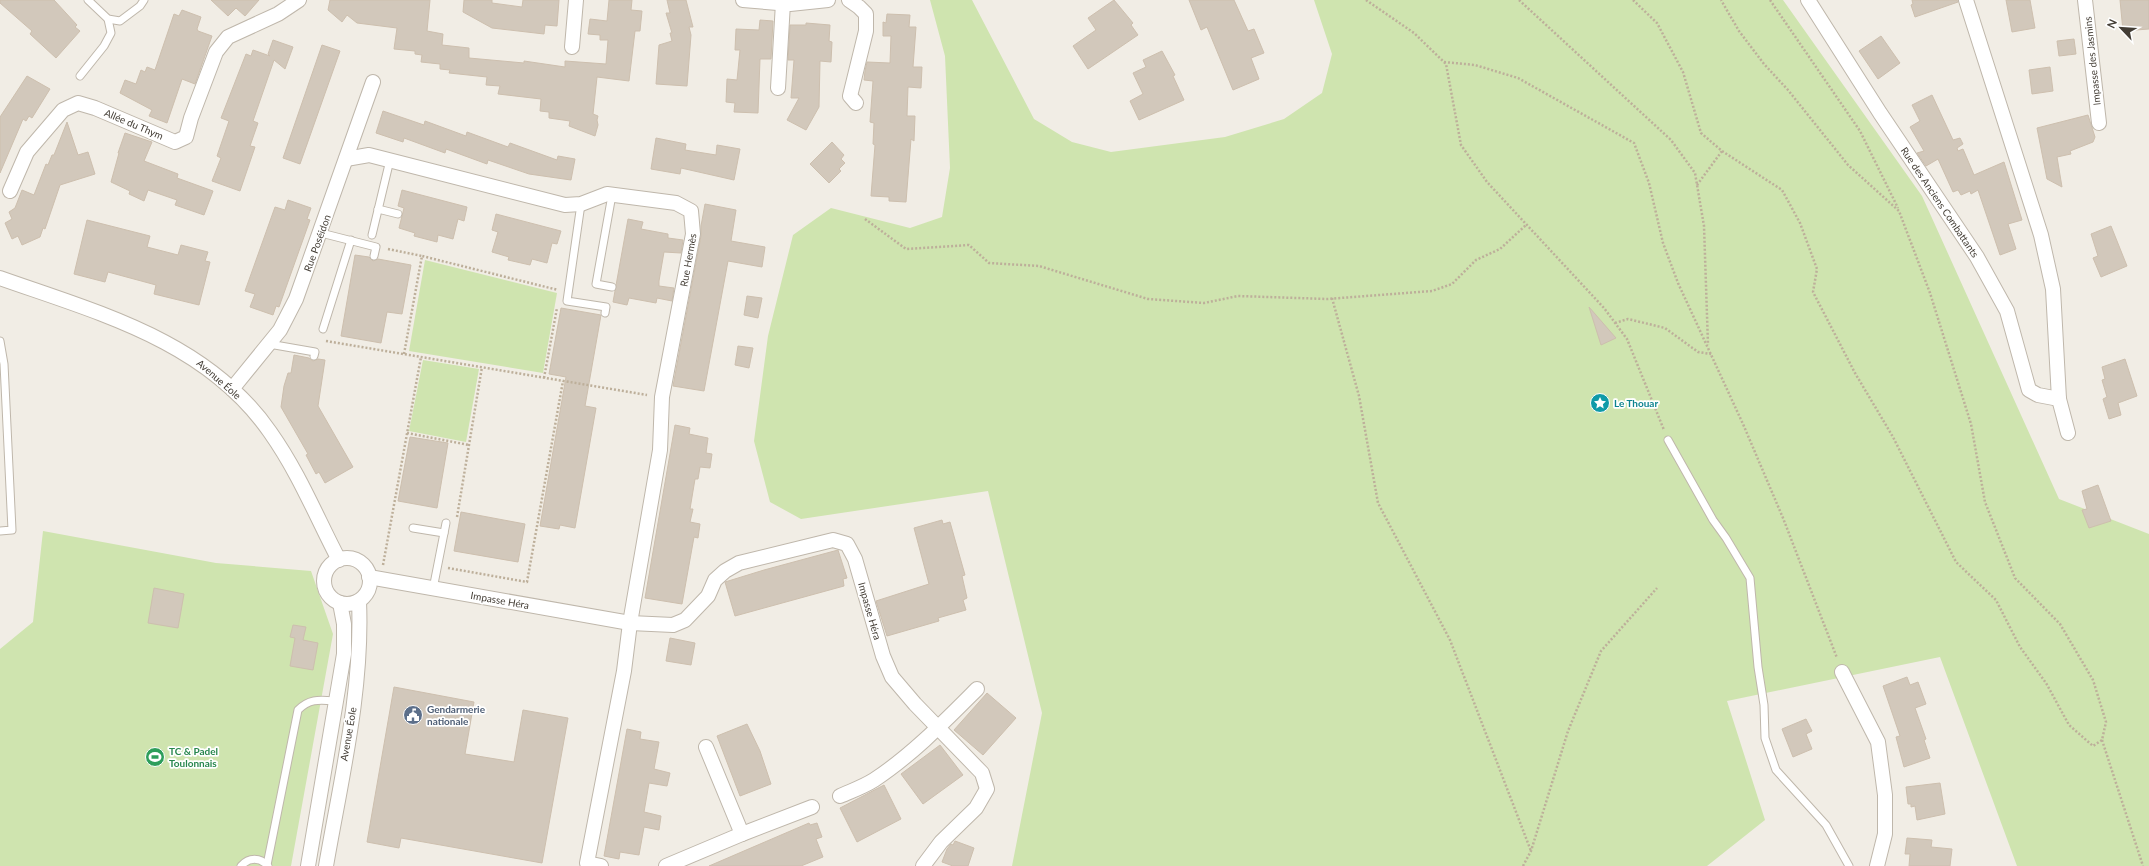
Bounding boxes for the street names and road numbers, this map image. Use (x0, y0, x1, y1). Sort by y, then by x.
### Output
street label: Impasse des Jasmins (2081, 16, 2103, 106)
street label: Allée du Thym (103, 106, 165, 142)
street label: Rue des Anciens Combattants (1899, 145, 1981, 259)
street label: Rue Poséidon (301, 213, 333, 273)
street label: Rue Hermès (677, 233, 699, 287)
street label: Avenue Éole (194, 357, 244, 401)
street label: Impasse Héra (856, 581, 884, 641)
street label: Impasse Héra (470, 589, 530, 611)
street label: Avenue Éole (337, 706, 359, 762)

